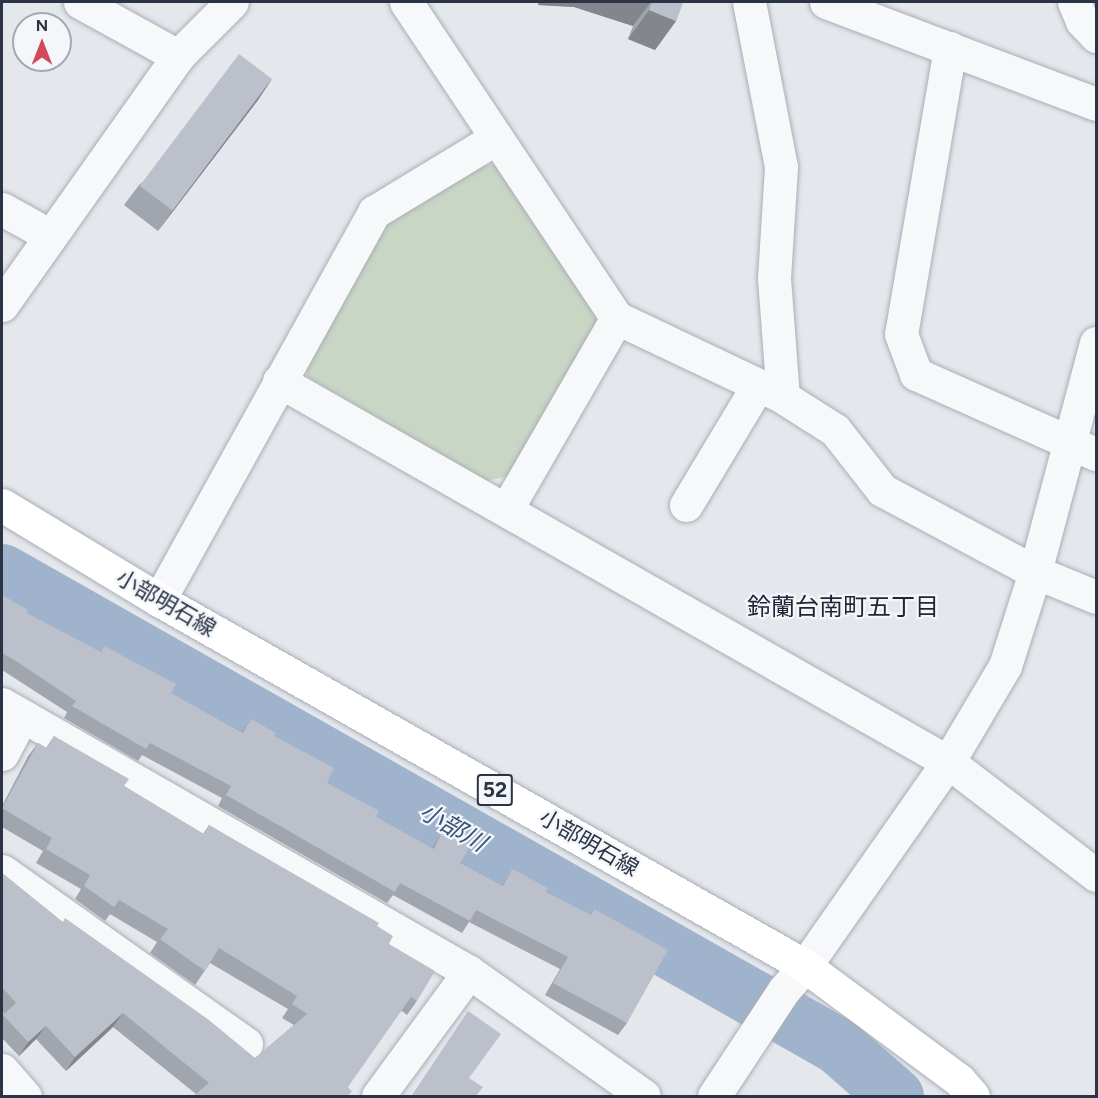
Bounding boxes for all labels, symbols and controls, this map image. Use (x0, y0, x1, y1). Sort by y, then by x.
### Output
north arrow (12, 12, 72, 72)
text: N (36, 16, 48, 35)
street label: 小部明石線 (112, 564, 220, 642)
district label: 鈴蘭台南町五丁目 (747, 593, 939, 621)
road number: 52 (476, 772, 514, 808)
water label: 小部川 (415, 797, 491, 857)
street label: 小部明石線 (535, 804, 643, 882)

